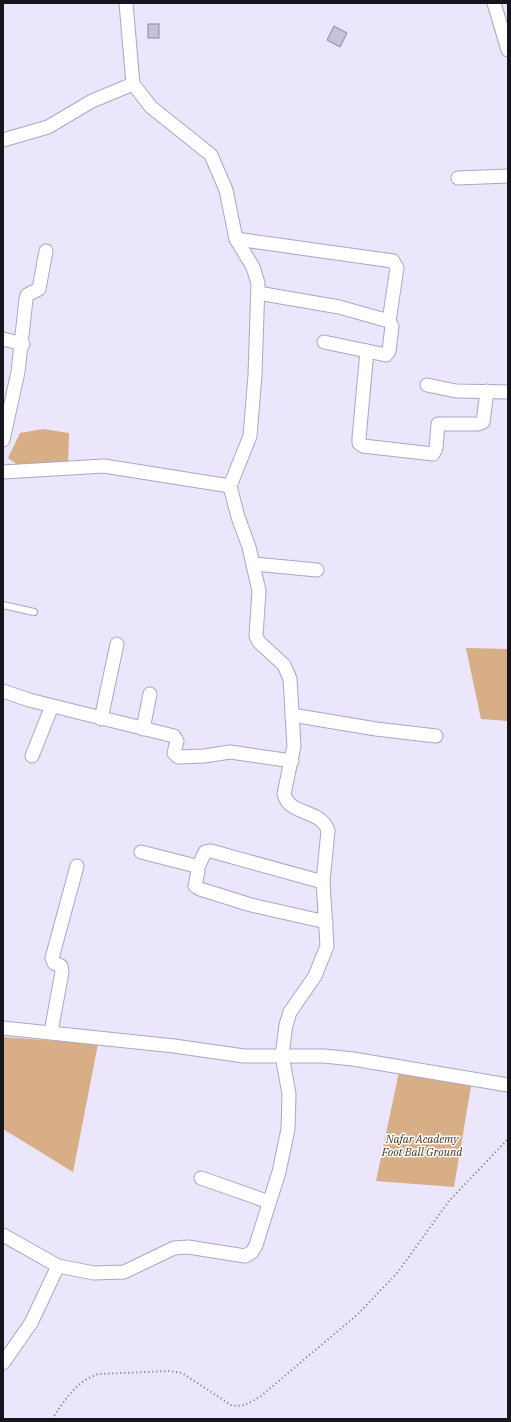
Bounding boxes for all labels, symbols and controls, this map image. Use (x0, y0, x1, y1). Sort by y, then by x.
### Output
park label: Nafar Academy Foot Ball Ground (381, 1132, 463, 1159)

